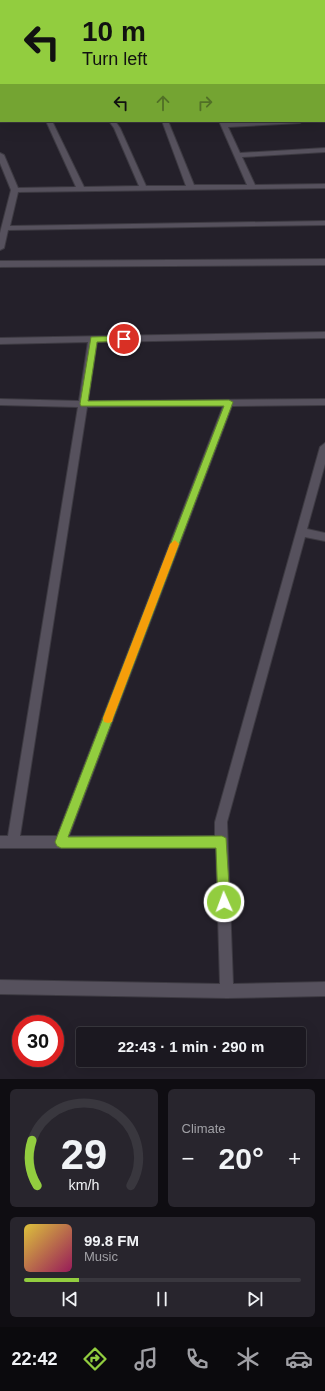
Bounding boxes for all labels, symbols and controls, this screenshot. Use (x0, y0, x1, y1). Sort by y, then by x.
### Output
icon: left (16, 16, 68, 68)
text: 10 m (82, 16, 146, 47)
text: Turn left (82, 49, 147, 69)
icon: left (110, 92, 132, 114)
icon: ahead (152, 92, 174, 114)
icon: right (194, 92, 216, 114)
pin (107, 322, 141, 356)
icon: arrive (113, 328, 135, 350)
position arrow (203, 881, 245, 923)
speed limit sign: 30 (12, 1015, 64, 1067)
text: 22:43 · 1 min · 290 m (118, 1038, 264, 1055)
text: Climate (182, 1121, 226, 1136)
text: 29 (61, 1131, 107, 1178)
text: 20° (219, 1142, 264, 1175)
text: − (182, 1146, 194, 1171)
text: + (288, 1146, 301, 1171)
text: km/h (68, 1177, 99, 1193)
text: 99.8 FM (84, 1232, 139, 1249)
text: Music (84, 1249, 118, 1264)
icon: previous (59, 1288, 81, 1310)
icon: pause (151, 1288, 173, 1310)
icon: next (244, 1288, 266, 1310)
icon: directions (81, 1345, 109, 1373)
icon: music (132, 1345, 160, 1373)
icon: phone (183, 1345, 211, 1373)
icon: climate (234, 1345, 262, 1373)
icon: car (285, 1345, 313, 1373)
text: 22:42 (12, 1349, 58, 1369)

